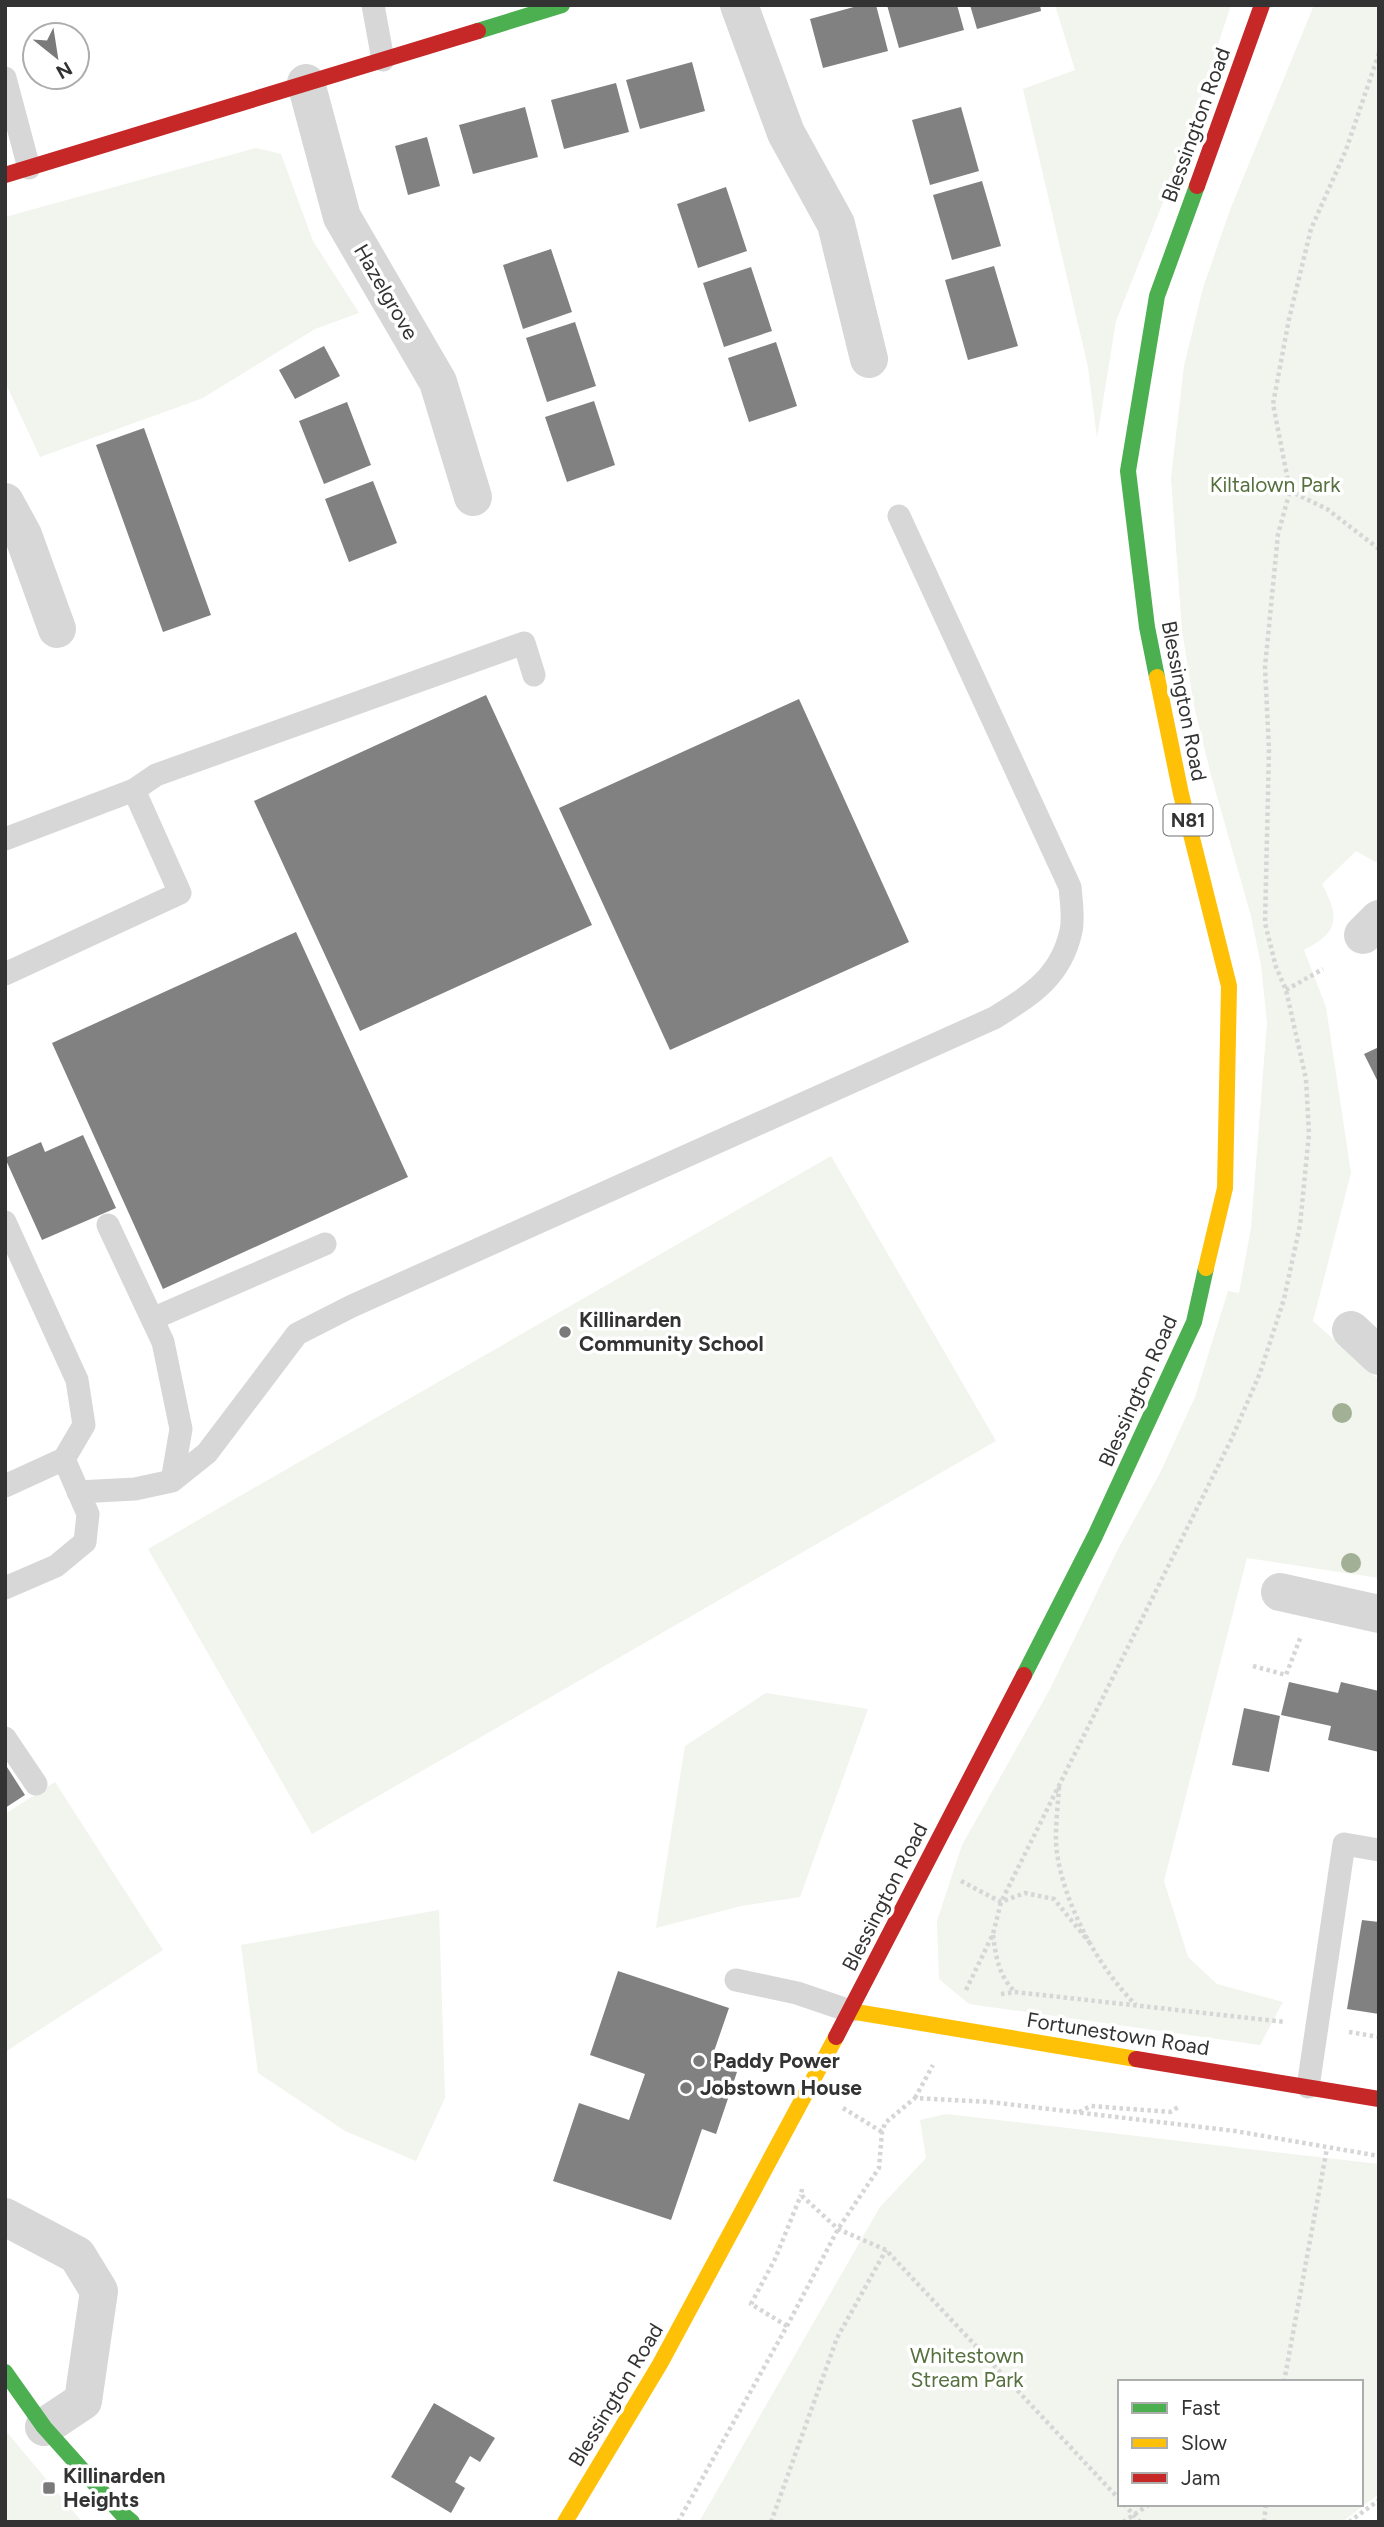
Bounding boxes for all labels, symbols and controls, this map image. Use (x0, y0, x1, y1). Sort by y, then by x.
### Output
north arrow (21, 21, 91, 91)
street label: Blessington Road (1156, 44, 1235, 206)
text: N (52, 57, 76, 84)
street label: Hazelgrove (349, 239, 424, 344)
park label: Kiltalown Park (1210, 472, 1341, 497)
street label: Blessington Road (1157, 619, 1212, 783)
road number: N81 (1164, 804, 1212, 835)
place label: Killinarden Community School (579, 1307, 764, 1356)
street label: Blessington Road (1093, 1311, 1182, 1470)
marker: Killinarden Community School (557, 1324, 573, 1340)
street label: Blessington Road (836, 1819, 933, 1975)
street label: Fortunestown Road (1025, 2007, 1211, 2060)
place label: Paddy Power (713, 2048, 840, 2073)
marker: Paddy Power (691, 2053, 707, 2069)
place label: Jobstown House (700, 2075, 862, 2100)
marker: Jobstown House (678, 2080, 694, 2096)
street label: Blessington Road (563, 2319, 668, 2471)
park label: Whitestown Stream Park (910, 2343, 1024, 2392)
legend (1118, 2380, 1363, 2506)
text: Fast (1181, 2395, 1221, 2420)
text: Slow (1181, 2430, 1227, 2455)
place label: Killinarden Heights (63, 2463, 165, 2512)
text: Jam (1181, 2465, 1220, 2490)
marker: Killinarden Heights (41, 2480, 57, 2496)

